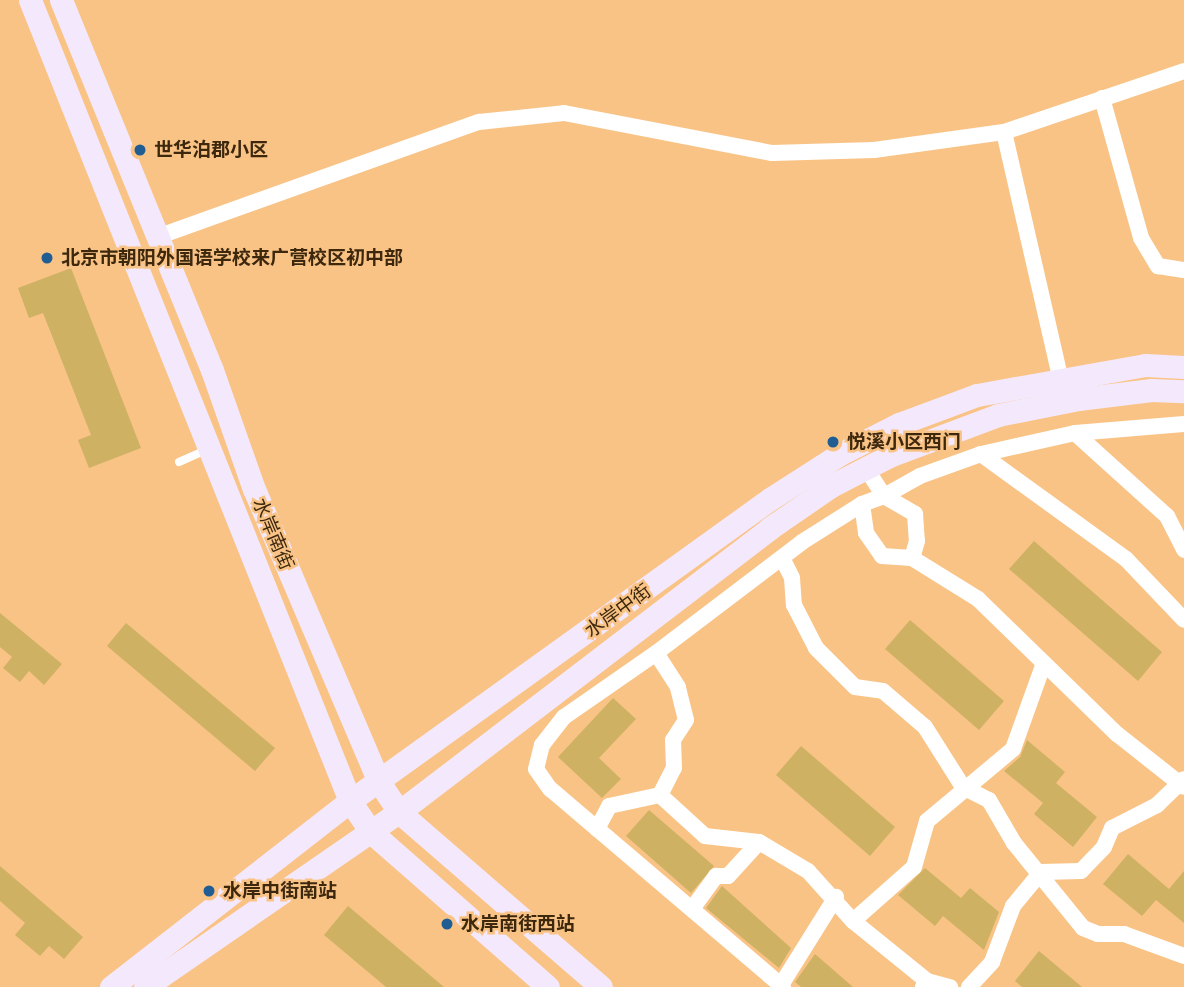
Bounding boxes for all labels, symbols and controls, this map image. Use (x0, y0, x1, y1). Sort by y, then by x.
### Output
place label: 世华泊郡小区 (154, 139, 268, 161)
marker: 世华泊郡小区 (132, 142, 148, 158)
place label: 北京市朝阳外国语学校来广营校区初中部 (61, 247, 403, 269)
marker: 北京市朝阳外国语学校来广营校区初中部 (39, 250, 55, 266)
place label: 悦溪小区西门 (847, 431, 961, 453)
marker: 悦溪小区西门 (825, 434, 841, 450)
street label: 水岸南街 (248, 495, 298, 573)
street label: 水岸中街 (581, 579, 655, 643)
place label: 水岸中街南站 (223, 880, 337, 902)
marker: 水岸中街南站 (201, 883, 217, 899)
place label: 水岸南街西站 (461, 913, 575, 935)
marker: 水岸南街西站 (439, 916, 455, 932)

